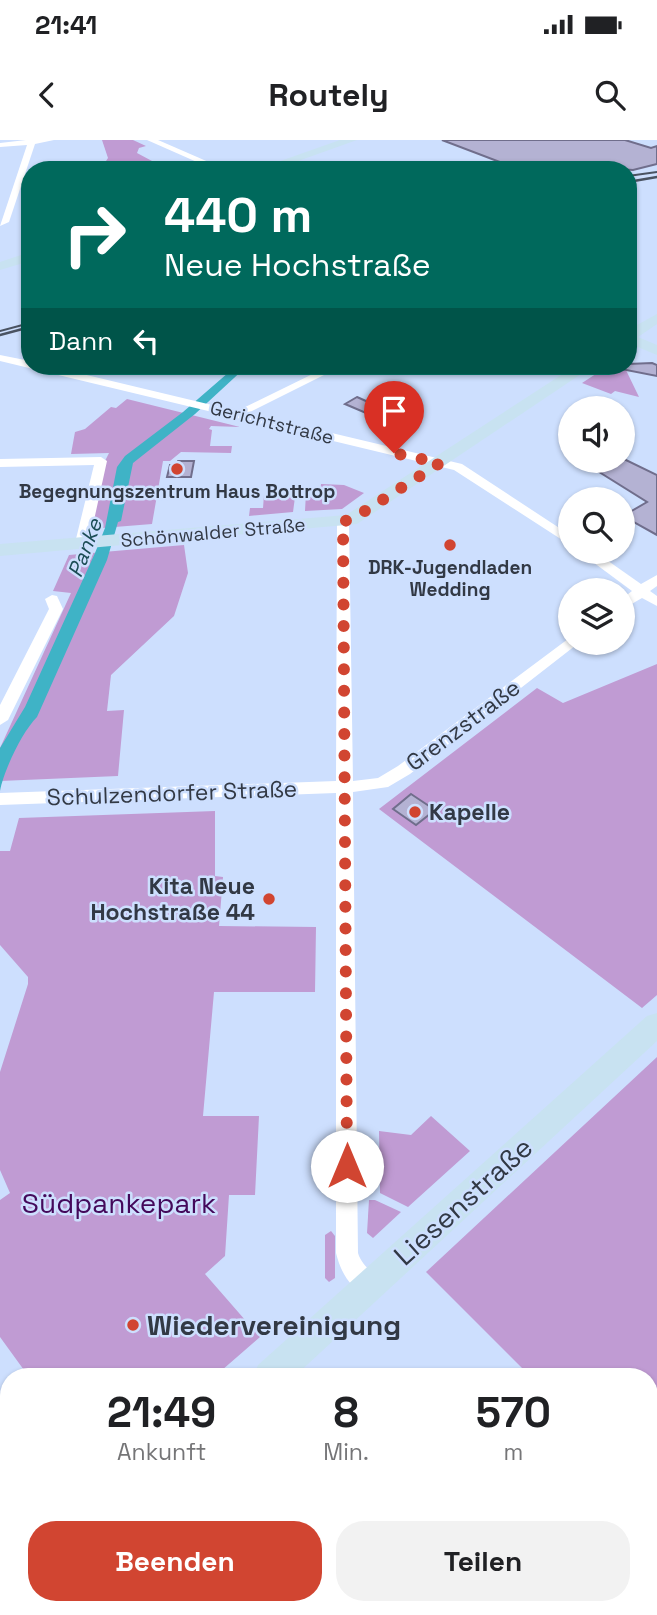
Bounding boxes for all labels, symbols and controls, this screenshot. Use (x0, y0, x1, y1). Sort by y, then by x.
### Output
text: 21:41 (35, 8, 97, 42)
text: Routely (268, 75, 389, 115)
icon: back (28, 76, 66, 114)
icon: search (591, 76, 629, 114)
text: 440 m (164, 184, 312, 246)
icon: right (49, 189, 140, 280)
text: Neue Hochstraße (164, 245, 431, 285)
icon: left (127, 322, 165, 360)
text: Dann (49, 324, 113, 358)
pin (364, 381, 424, 453)
icon: arrive (375, 392, 413, 430)
street label: Gerichtstraße (207, 395, 336, 450)
map controls (558, 396, 635, 655)
button: sound (558, 396, 635, 473)
marker: Begegnungszentrum Haus Bottrop (169, 461, 185, 477)
place label: Begegnungszentrum Haus Bottrop (19, 479, 335, 504)
button: search (558, 487, 635, 564)
street label: Schönwalder Straße (120, 512, 306, 553)
water label: Panke (61, 513, 109, 581)
marker: DRK-Jugendladen Wedding (442, 537, 458, 553)
place label: DRK-Jugendladen Wedding (368, 555, 532, 602)
button: layers (558, 578, 635, 655)
street label: Grenzstraße (400, 672, 526, 778)
street label: Schulzendorfer Straße (46, 774, 298, 812)
place label: Kapelle (429, 797, 510, 827)
marker: Kapelle (407, 804, 423, 820)
place label: Kita Neue Hochstraße 44 (90, 871, 255, 927)
marker: Kita Neue Hochstraße 44 (261, 891, 277, 907)
position arrow (310, 1129, 384, 1203)
street label: Liesenstraße (386, 1129, 540, 1273)
park label: Südpankepark (22, 1185, 216, 1221)
place label: Wiedervereinigung (147, 1307, 401, 1343)
marker: Wiedervereinigung (125, 1317, 141, 1333)
text: 21:49 (107, 1386, 216, 1439)
text: 8 (333, 1386, 359, 1439)
text: 570 (476, 1386, 551, 1439)
text: Ankunft (117, 1437, 206, 1467)
text: Min. (323, 1437, 369, 1467)
text: m (503, 1437, 523, 1467)
button: Beenden (28, 1521, 322, 1601)
button: Teilen (336, 1521, 630, 1601)

